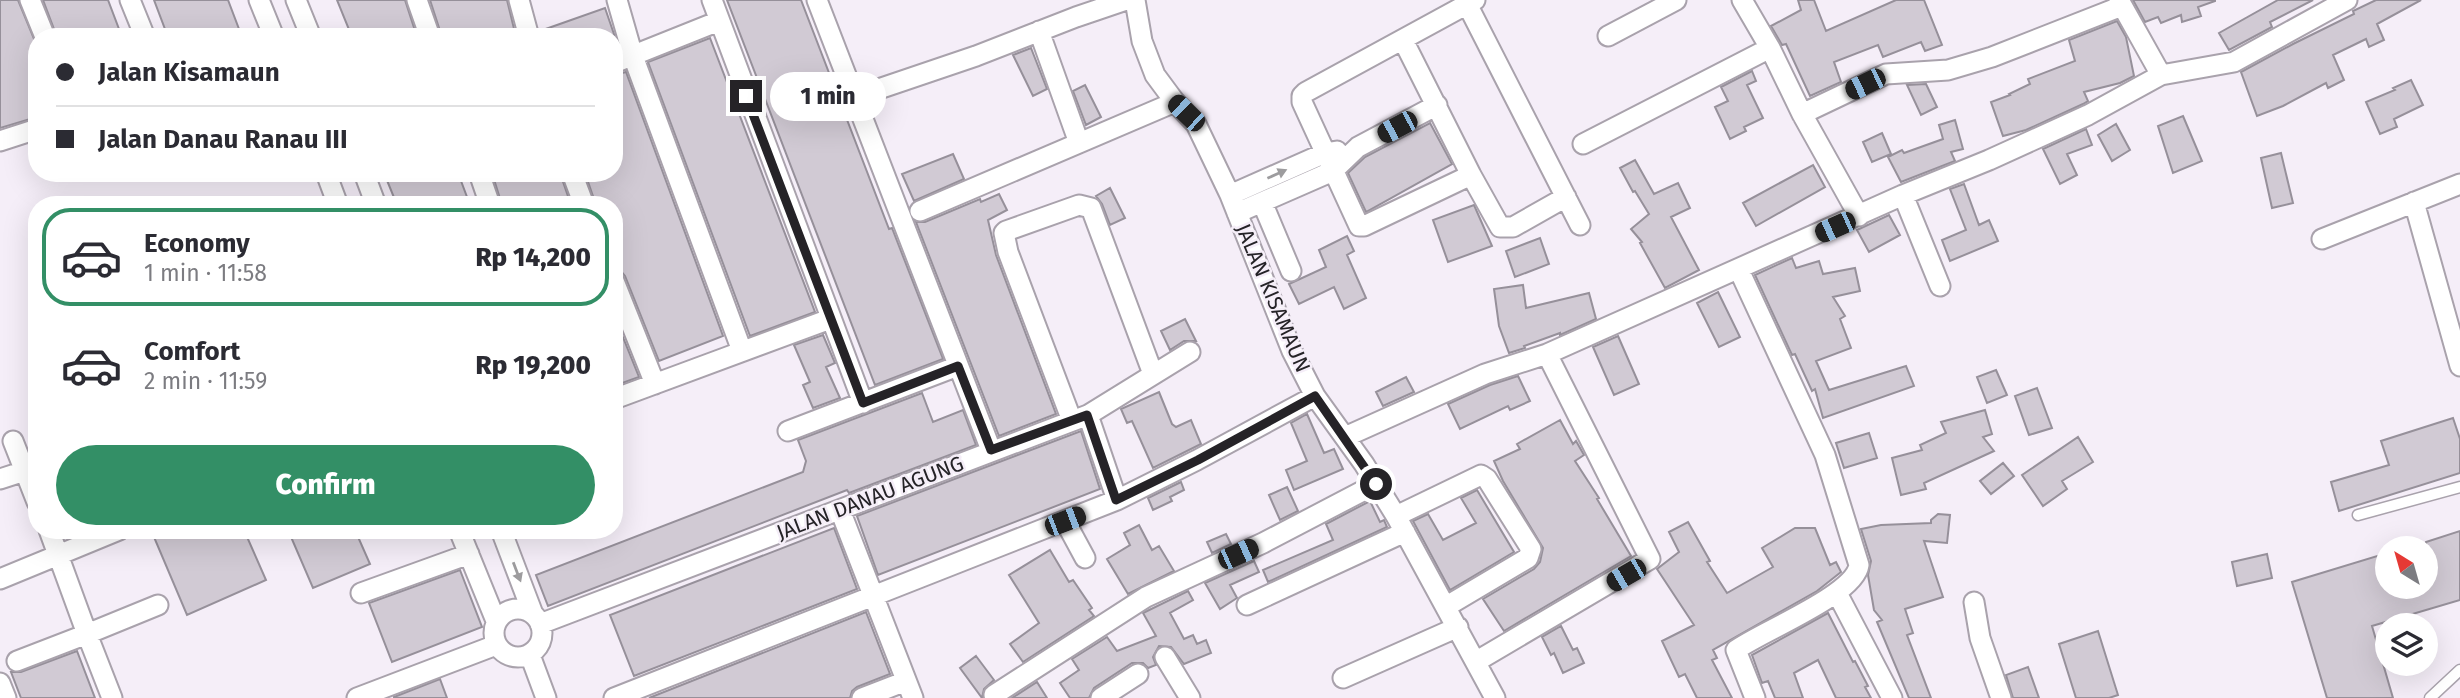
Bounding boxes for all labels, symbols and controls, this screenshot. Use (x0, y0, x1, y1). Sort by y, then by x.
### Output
text: Jalan Kisamaun (98, 57, 280, 88)
car (1842, 65, 1889, 103)
callout: 1 min (770, 72, 886, 120)
route end (730, 80, 762, 112)
text: 1 min (800, 82, 856, 110)
car (1164, 91, 1209, 135)
car (1374, 108, 1421, 146)
text: Jalan Danau Ranau III (98, 124, 348, 155)
one-way arrow (1267, 168, 1288, 179)
car (1812, 209, 1859, 245)
street label: JALAN KISAMAUN (1230, 220, 1316, 376)
icon: car (60, 226, 123, 289)
text: Economy (144, 228, 250, 259)
text: Rp 14,200 (475, 242, 591, 273)
text: 1 min · 11:58 (144, 259, 267, 287)
icon: car (60, 334, 123, 397)
text: Comfort (144, 336, 240, 367)
text: Rp 19,200 (476, 350, 591, 381)
text: 2 min · 11:59 (144, 367, 267, 395)
button: Confirm (56, 445, 595, 525)
street label: JALAN DANAU AGUNG (773, 450, 967, 546)
route start (1360, 468, 1392, 500)
car (1042, 504, 1089, 538)
car (1215, 536, 1262, 572)
north arrow (2375, 536, 2438, 598)
map controls (2375, 536, 2438, 676)
car (1603, 555, 1650, 595)
one-way arrow (511, 562, 522, 583)
button: layers (2375, 613, 2438, 676)

